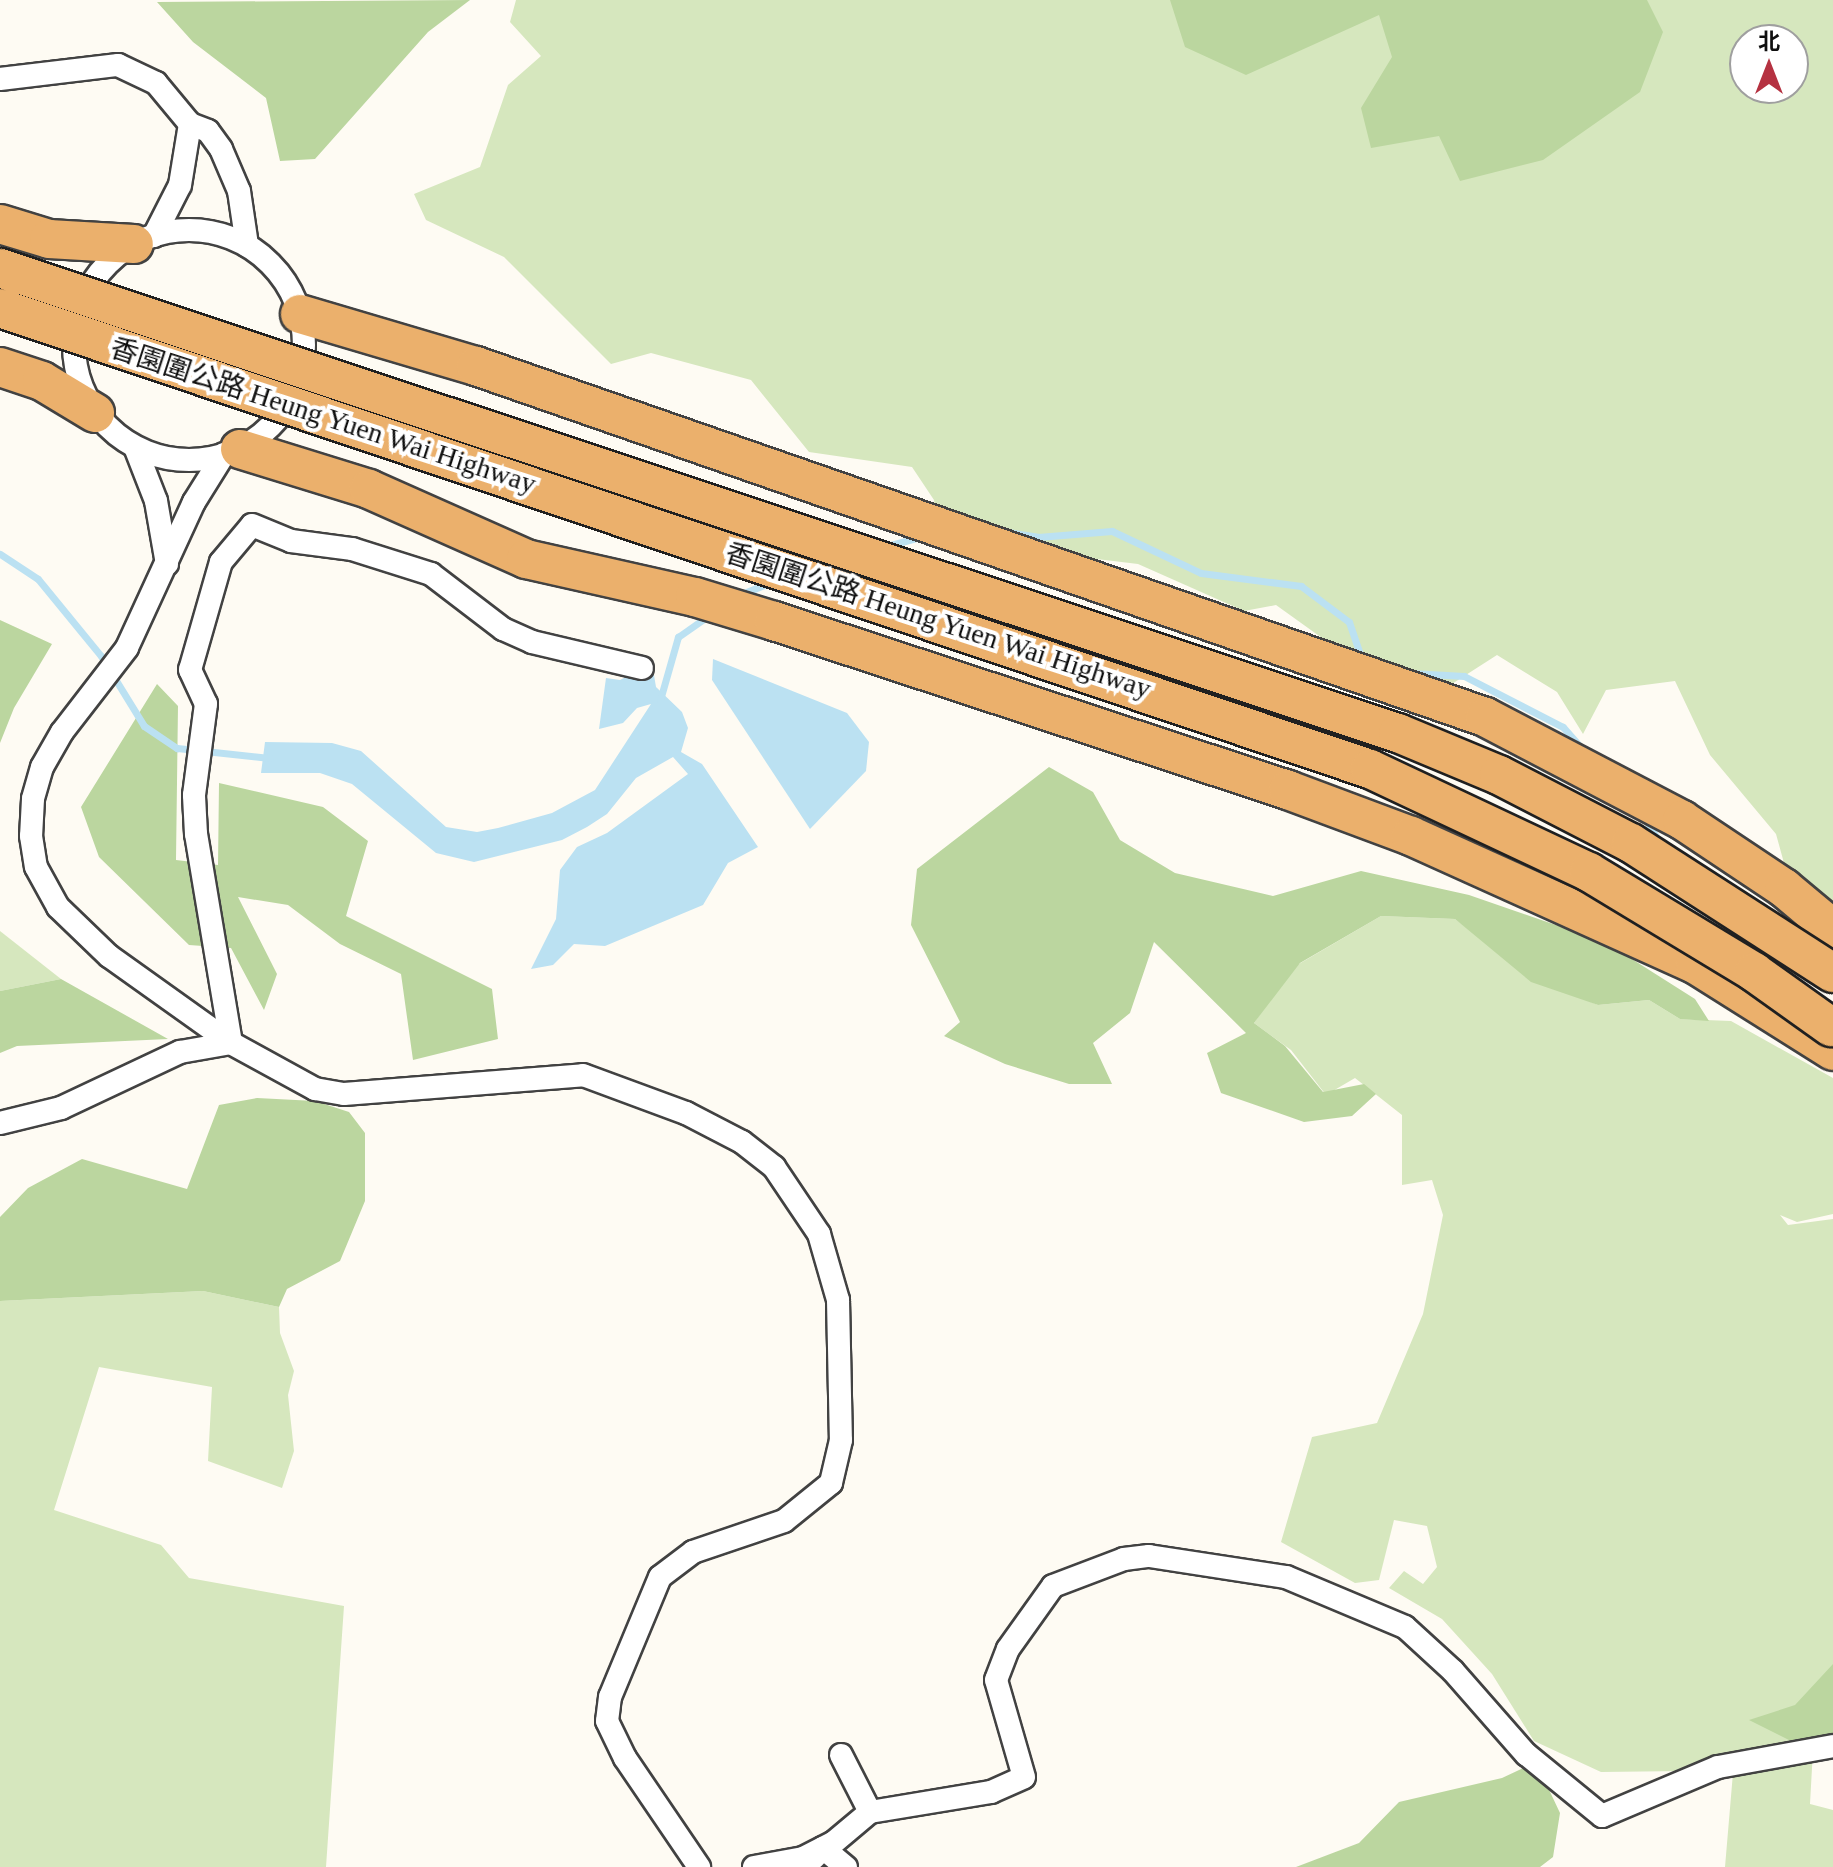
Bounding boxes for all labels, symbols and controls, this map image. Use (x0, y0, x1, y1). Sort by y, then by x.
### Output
north arrow (1729, 24, 1809, 104)
text: 北 (1758, 29, 1780, 54)
street label: 香園圍公路 Heung Yuen Wai Highway (105, 331, 541, 501)
street label: 香園圍公路 Heung Yuen Wai Highway (720, 536, 1156, 706)

